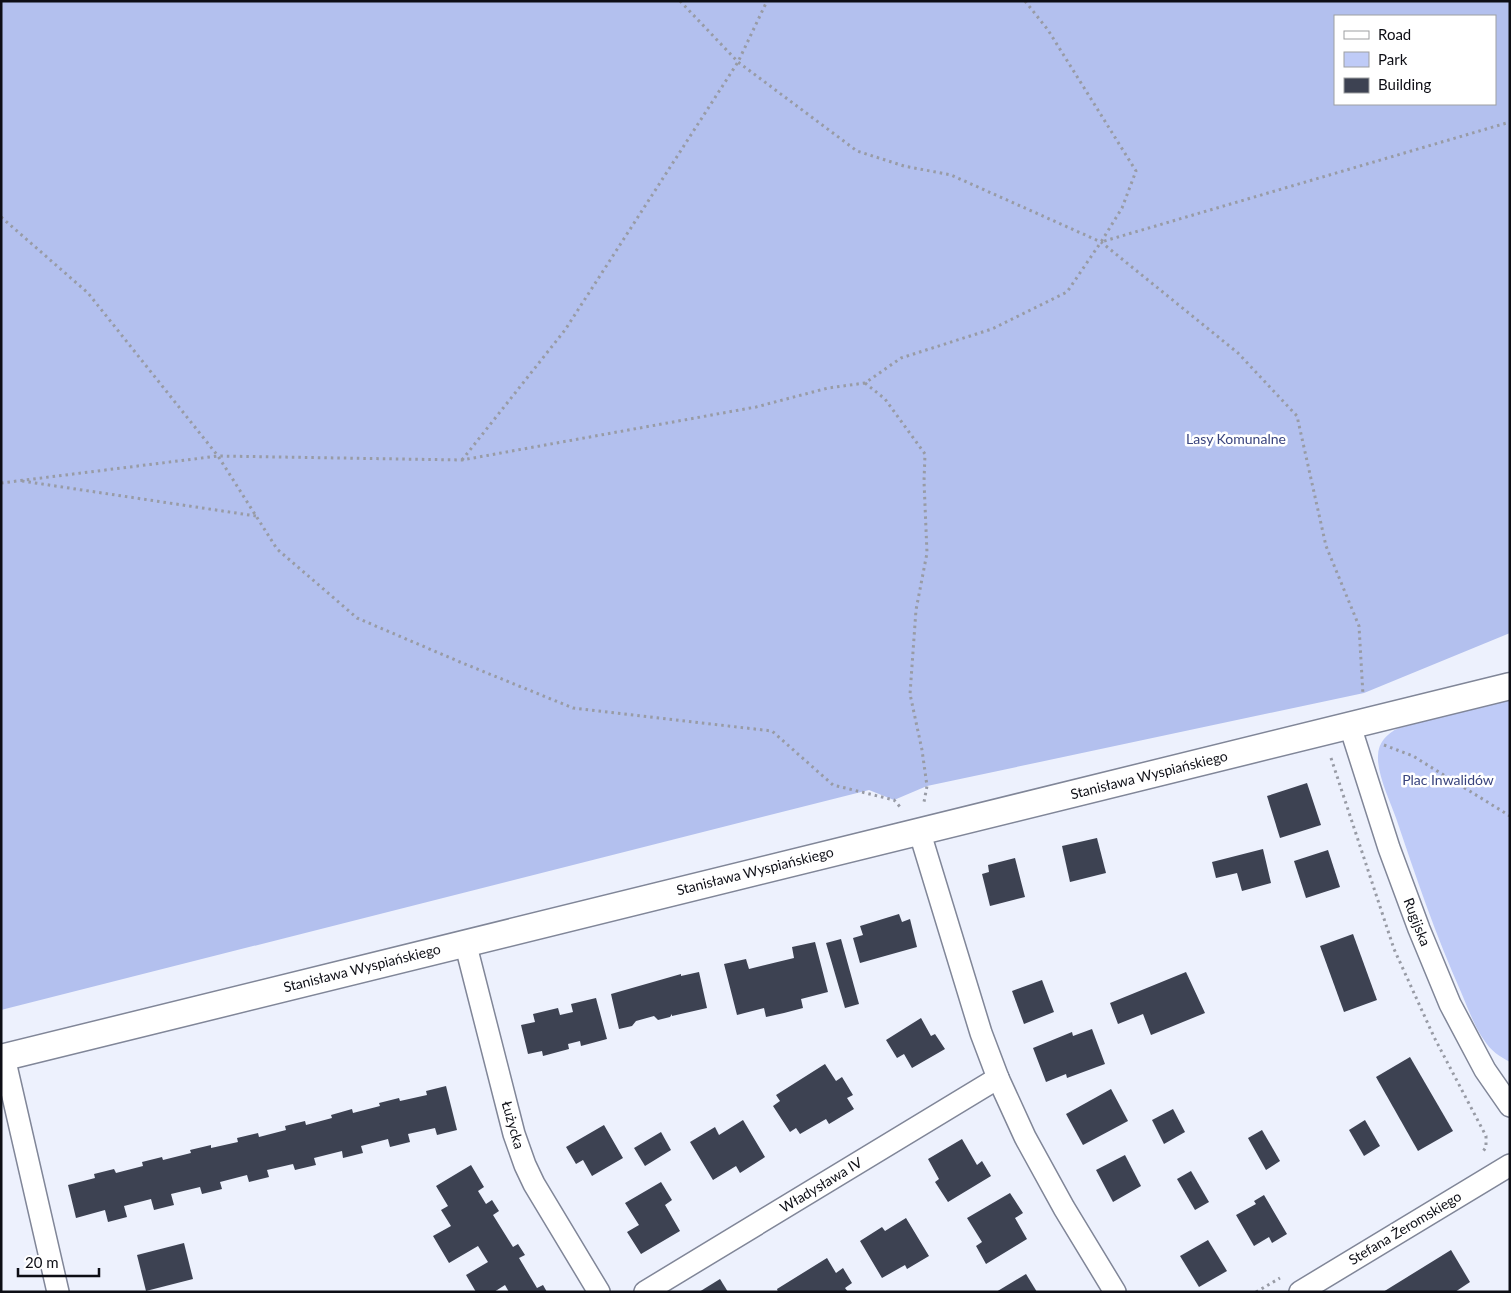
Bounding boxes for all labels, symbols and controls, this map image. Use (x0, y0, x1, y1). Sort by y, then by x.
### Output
legend (1334, 15, 1496, 105)
text: Road (1378, 25, 1411, 43)
text: Park (1378, 50, 1408, 68)
text: Building (1378, 75, 1431, 93)
park label: Lasy Komunalne (1186, 430, 1286, 447)
street label: Stanisława Wyspiańskiego (1068, 747, 1229, 802)
park label: Plac Inwalidów (1402, 771, 1494, 788)
street label: Stanisława Wyspiańskiego (674, 843, 835, 898)
street label: Rugijska (1400, 895, 1434, 948)
street label: Stanisława Wyspiańskiego (281, 940, 442, 995)
street label: Łużycka (499, 1099, 528, 1151)
street label: Władysława IV (777, 1153, 865, 1216)
street label: Stefana Żeromskiego (1345, 1187, 1464, 1268)
scale bar (18, 1246, 99, 1278)
text: 20 m (25, 1253, 59, 1271)

